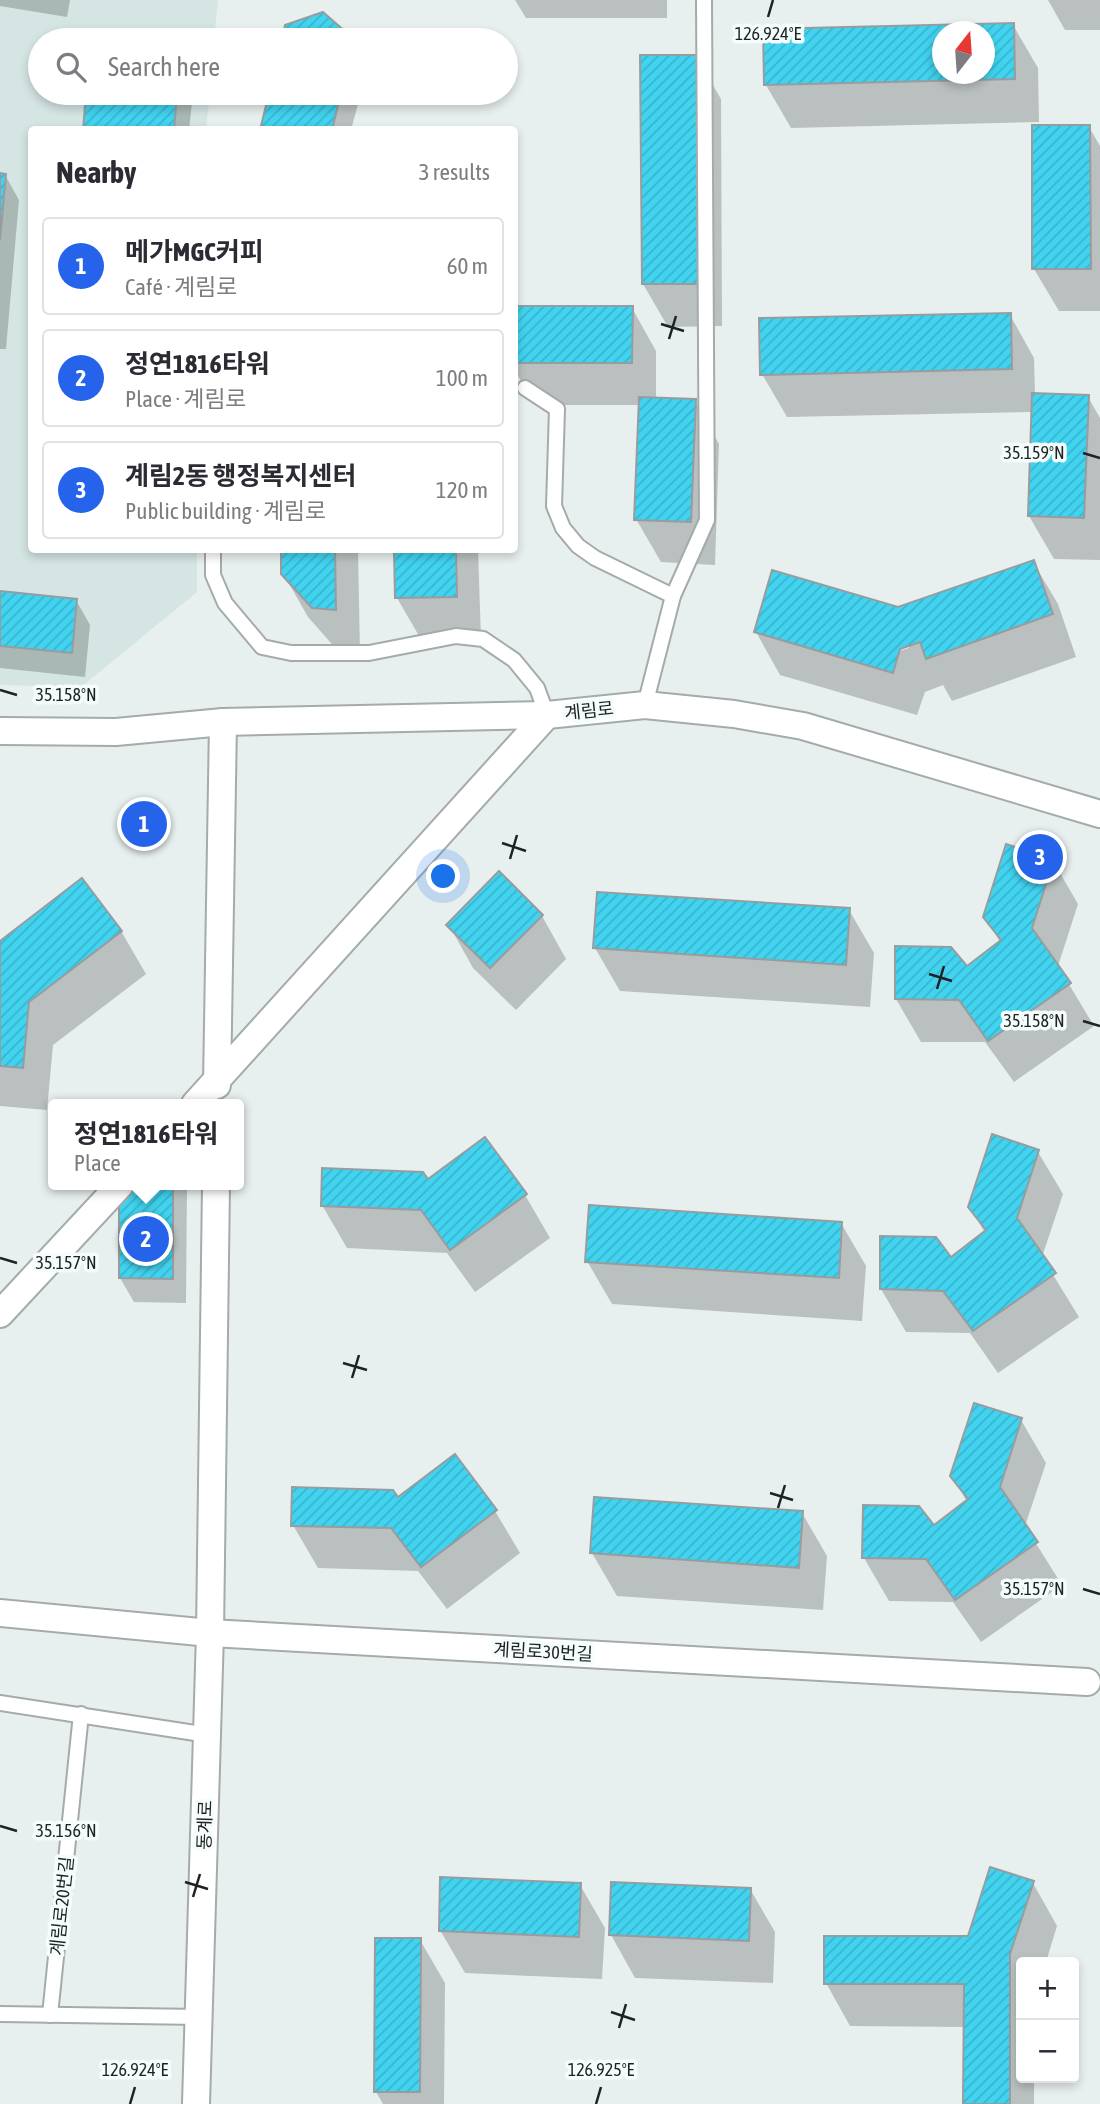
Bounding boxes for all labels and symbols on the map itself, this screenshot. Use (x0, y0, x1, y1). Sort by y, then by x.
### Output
north arrow (932, 21, 995, 84)
text: 126.924°E (735, 23, 802, 44)
text: 35.159°N (1003, 442, 1065, 463)
text: 35.158°N (35, 684, 97, 705)
street label: 계림로 (563, 697, 615, 724)
pin: 1 (121, 798, 167, 850)
pin: 3 (1017, 831, 1063, 883)
your location (426, 859, 460, 893)
text: 35.158°N (1003, 1010, 1065, 1031)
pin: 2 (123, 1213, 169, 1265)
text: 35.157°N (35, 1252, 97, 1273)
text: 35.157°N (1003, 1578, 1065, 1599)
street label: 계림로30번길 (493, 1638, 593, 1665)
street label: 동계로 (193, 1800, 216, 1850)
text: 35.156°N (35, 1820, 97, 1841)
street label: 계림로20번길 (46, 1855, 77, 1957)
text: 126.924°E (102, 2059, 169, 2080)
text: 126.925°E (568, 2059, 635, 2080)

